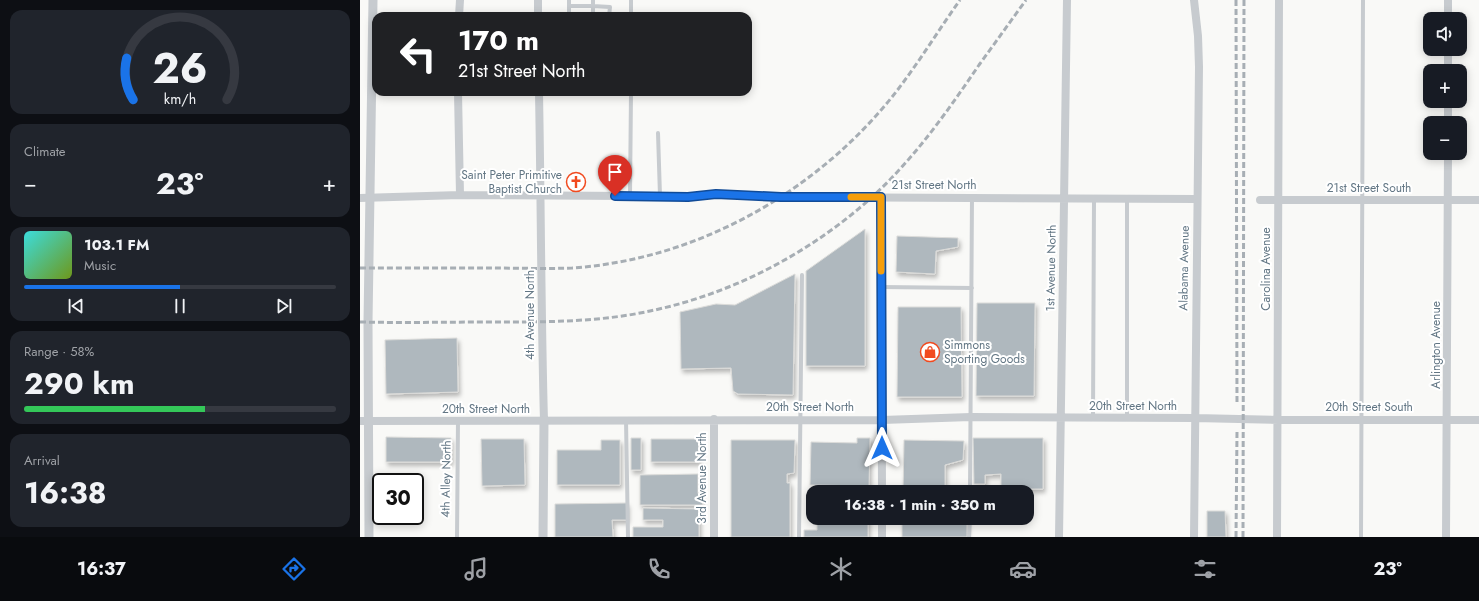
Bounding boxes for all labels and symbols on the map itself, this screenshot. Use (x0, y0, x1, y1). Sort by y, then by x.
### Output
pin (598, 155, 632, 196)
place label: Saint Peter Primitive Baptist Church (461, 166, 562, 198)
church icon: Saint Peter Primitive Baptist Church (565, 171, 587, 193)
street label: 21st Street North (892, 176, 976, 194)
street label: 21st Street South (1327, 179, 1411, 197)
street label: 1st Avenue North (1041, 224, 1061, 312)
street label: Alabama Avenue (1174, 225, 1194, 311)
street label: Carolina Avenue (1257, 227, 1275, 311)
street label: 4th Avenue North (521, 270, 539, 360)
street label: Arlington Avenue (1427, 301, 1445, 389)
place label: Simmons Sporting Goods (944, 336, 1025, 368)
shop icon: Simmons Sporting Goods (919, 341, 941, 363)
street label: 20th Street North (1089, 397, 1177, 415)
street label: 20th Street North (766, 398, 854, 416)
street label: 20th Street South (1325, 398, 1413, 416)
street label: 20th Street North (442, 400, 530, 418)
position arrow (861, 427, 903, 469)
street label: 3rd Avenue North (693, 432, 711, 524)
street label: 4th Alley North (436, 440, 456, 518)
speed limit sign: 30 (372, 473, 424, 525)

